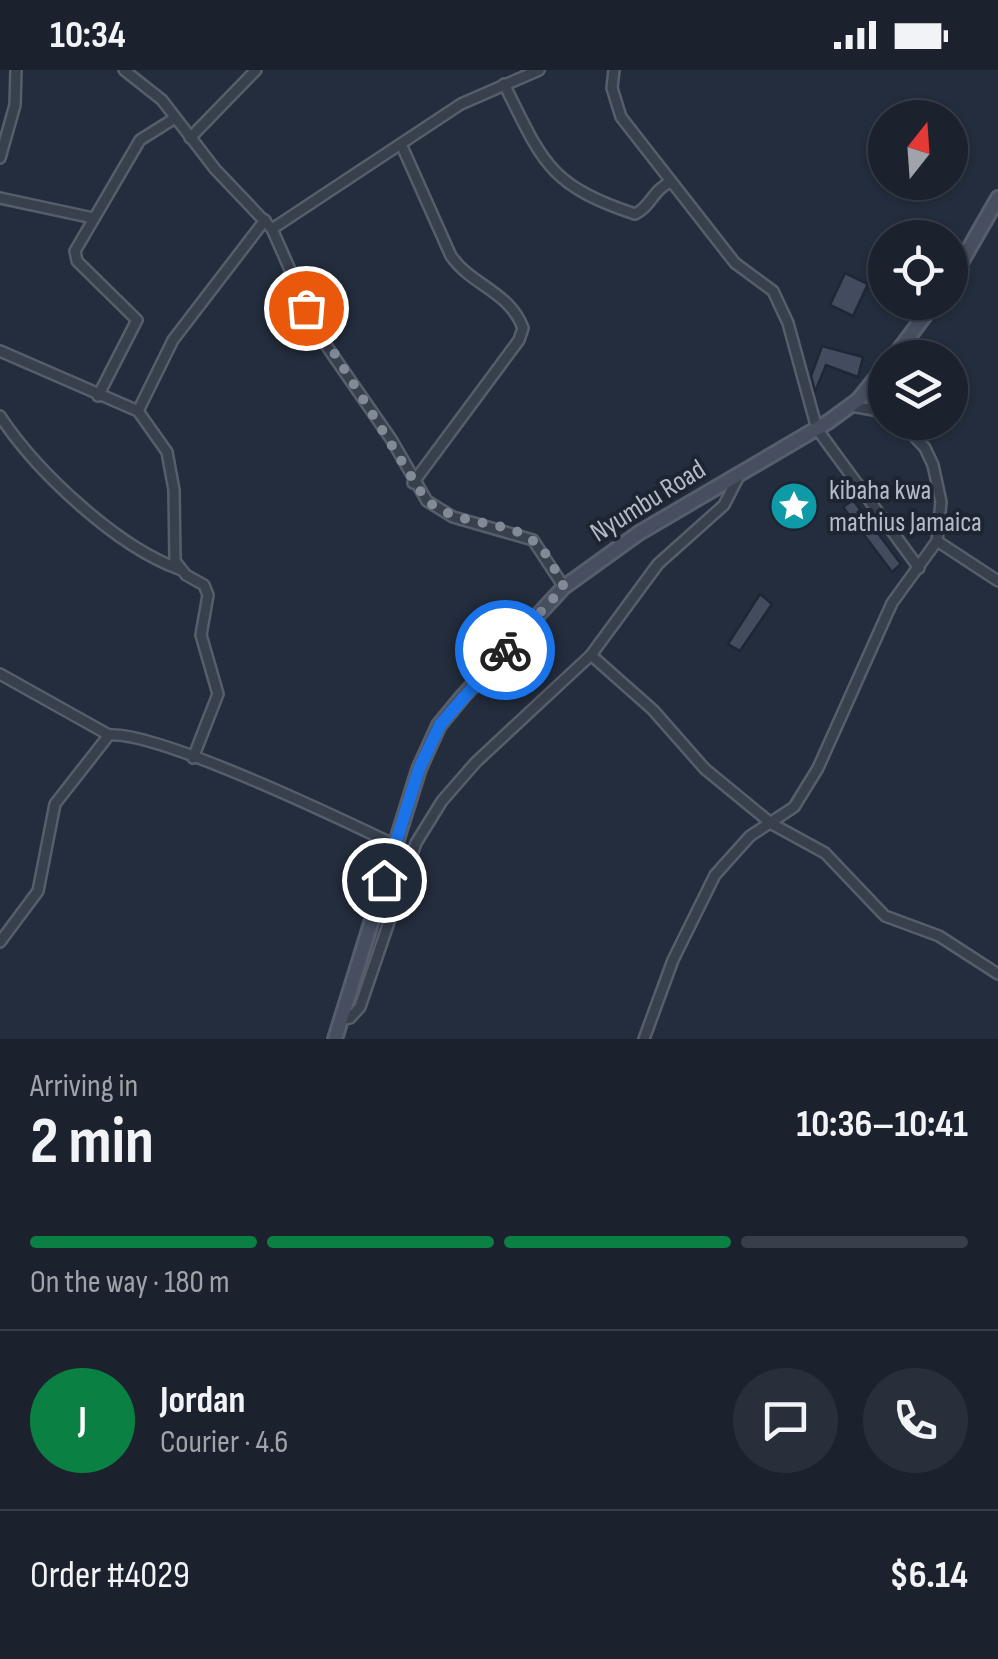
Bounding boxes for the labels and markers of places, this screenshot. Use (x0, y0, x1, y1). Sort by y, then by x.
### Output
pin (264, 266, 349, 351)
place label: kibaha kwa mathius Jamaica (829, 474, 982, 539)
place icon: kibaha kwa mathius Jamaica (768, 480, 820, 532)
pin (342, 838, 427, 923)

